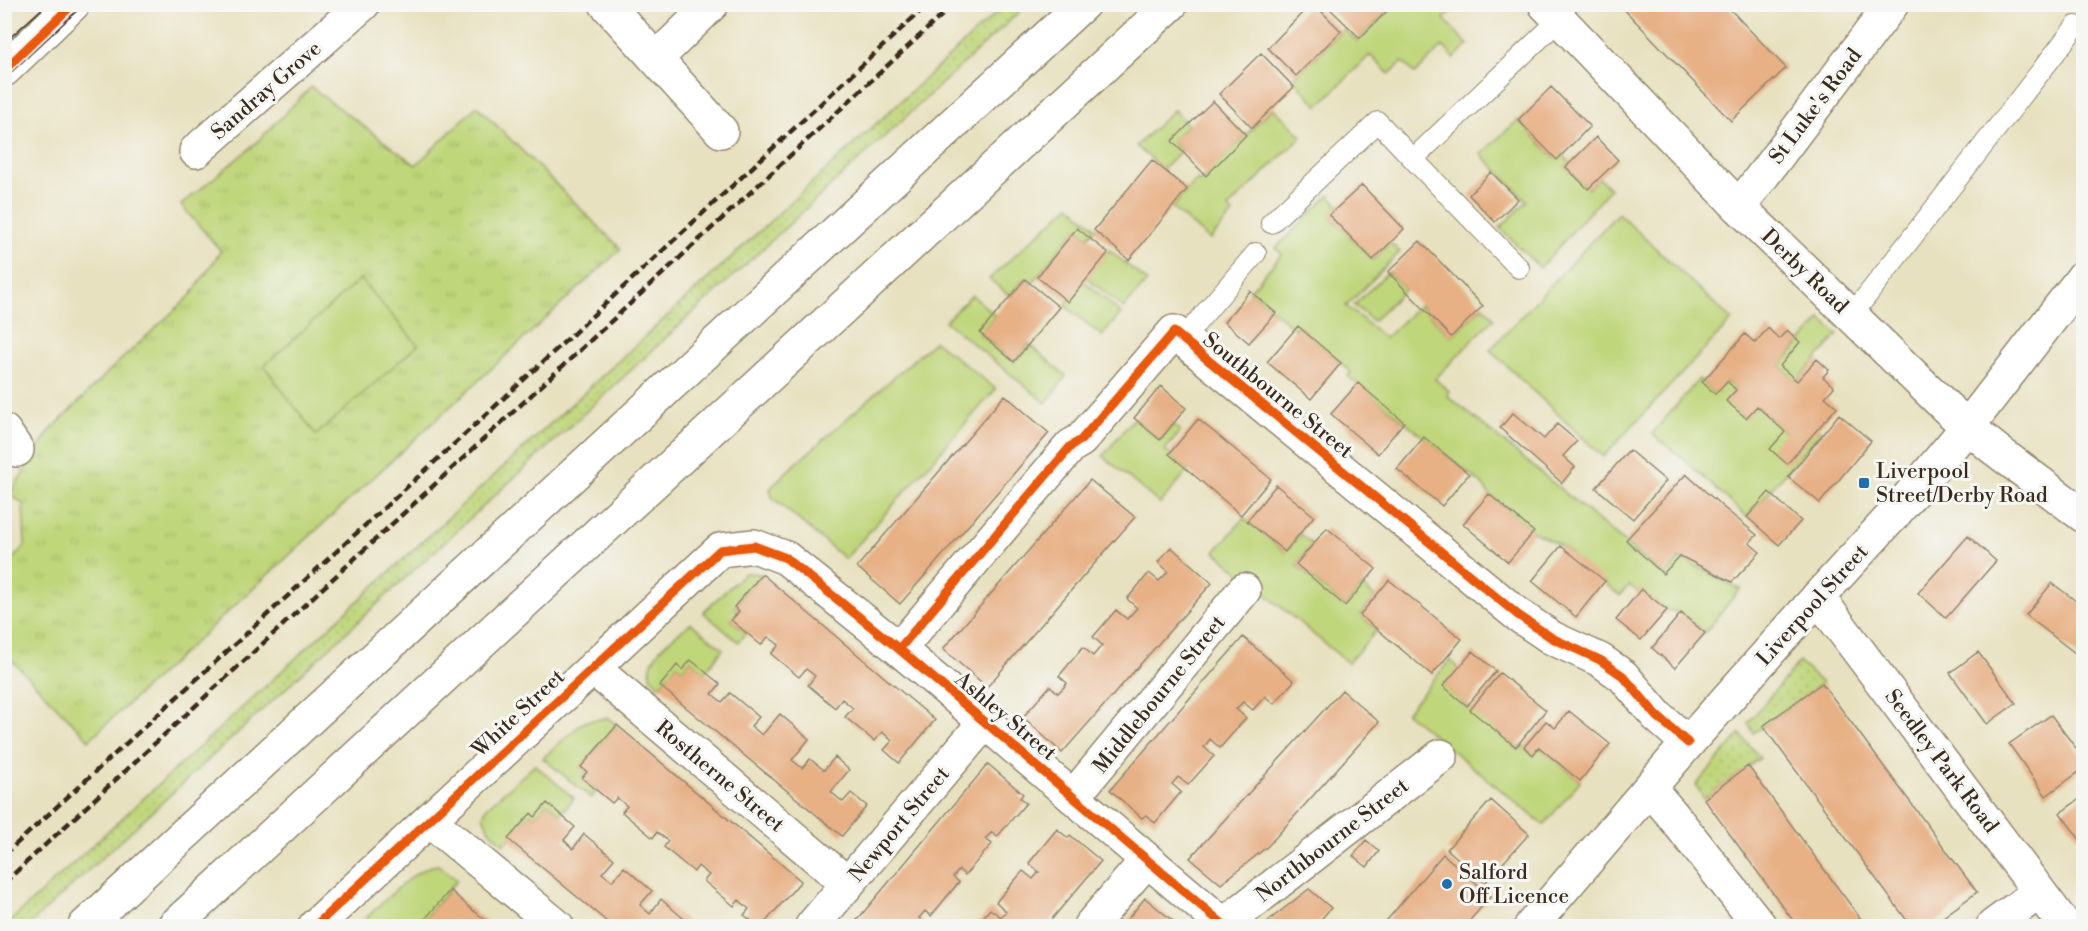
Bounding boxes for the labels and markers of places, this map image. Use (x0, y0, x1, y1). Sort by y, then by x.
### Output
place label: Liverpool Street/Derby Road (1876, 459, 2048, 509)
marker: Liverpool Street/Derby Road (1857, 476, 1871, 490)
place label: Salford Off Licence (1459, 860, 1569, 910)
marker: Salford Off Licence (1440, 877, 1454, 891)

